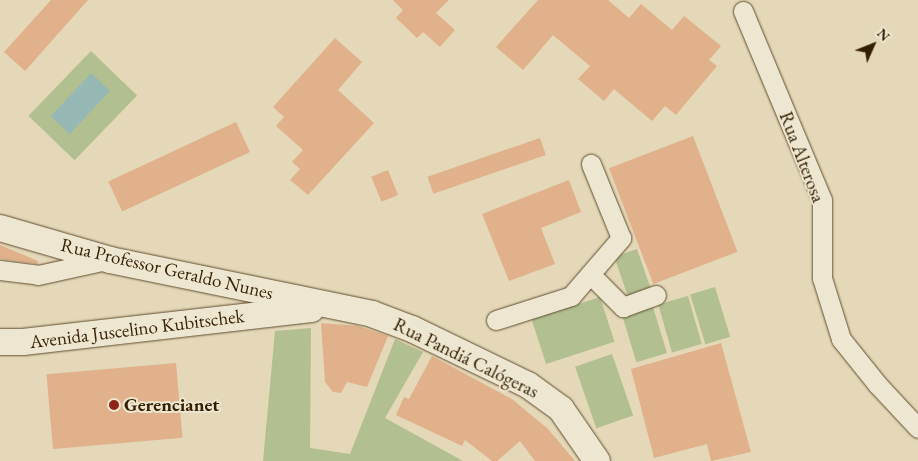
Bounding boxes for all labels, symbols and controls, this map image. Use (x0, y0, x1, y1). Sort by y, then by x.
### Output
north arrow (848, 20, 898, 70)
text: N (873, 24, 894, 45)
street label: Rua Alterosa (774, 108, 830, 206)
street label: Rua Professor Geraldo Nunes (59, 233, 275, 305)
street label: Avenida Juscelino Kubitschek (28, 305, 246, 353)
street label: Rua Pandiá Calógeras (390, 313, 542, 403)
place label: Gerencianet (124, 394, 219, 416)
marker: Gerencianet (108, 399, 120, 411)

